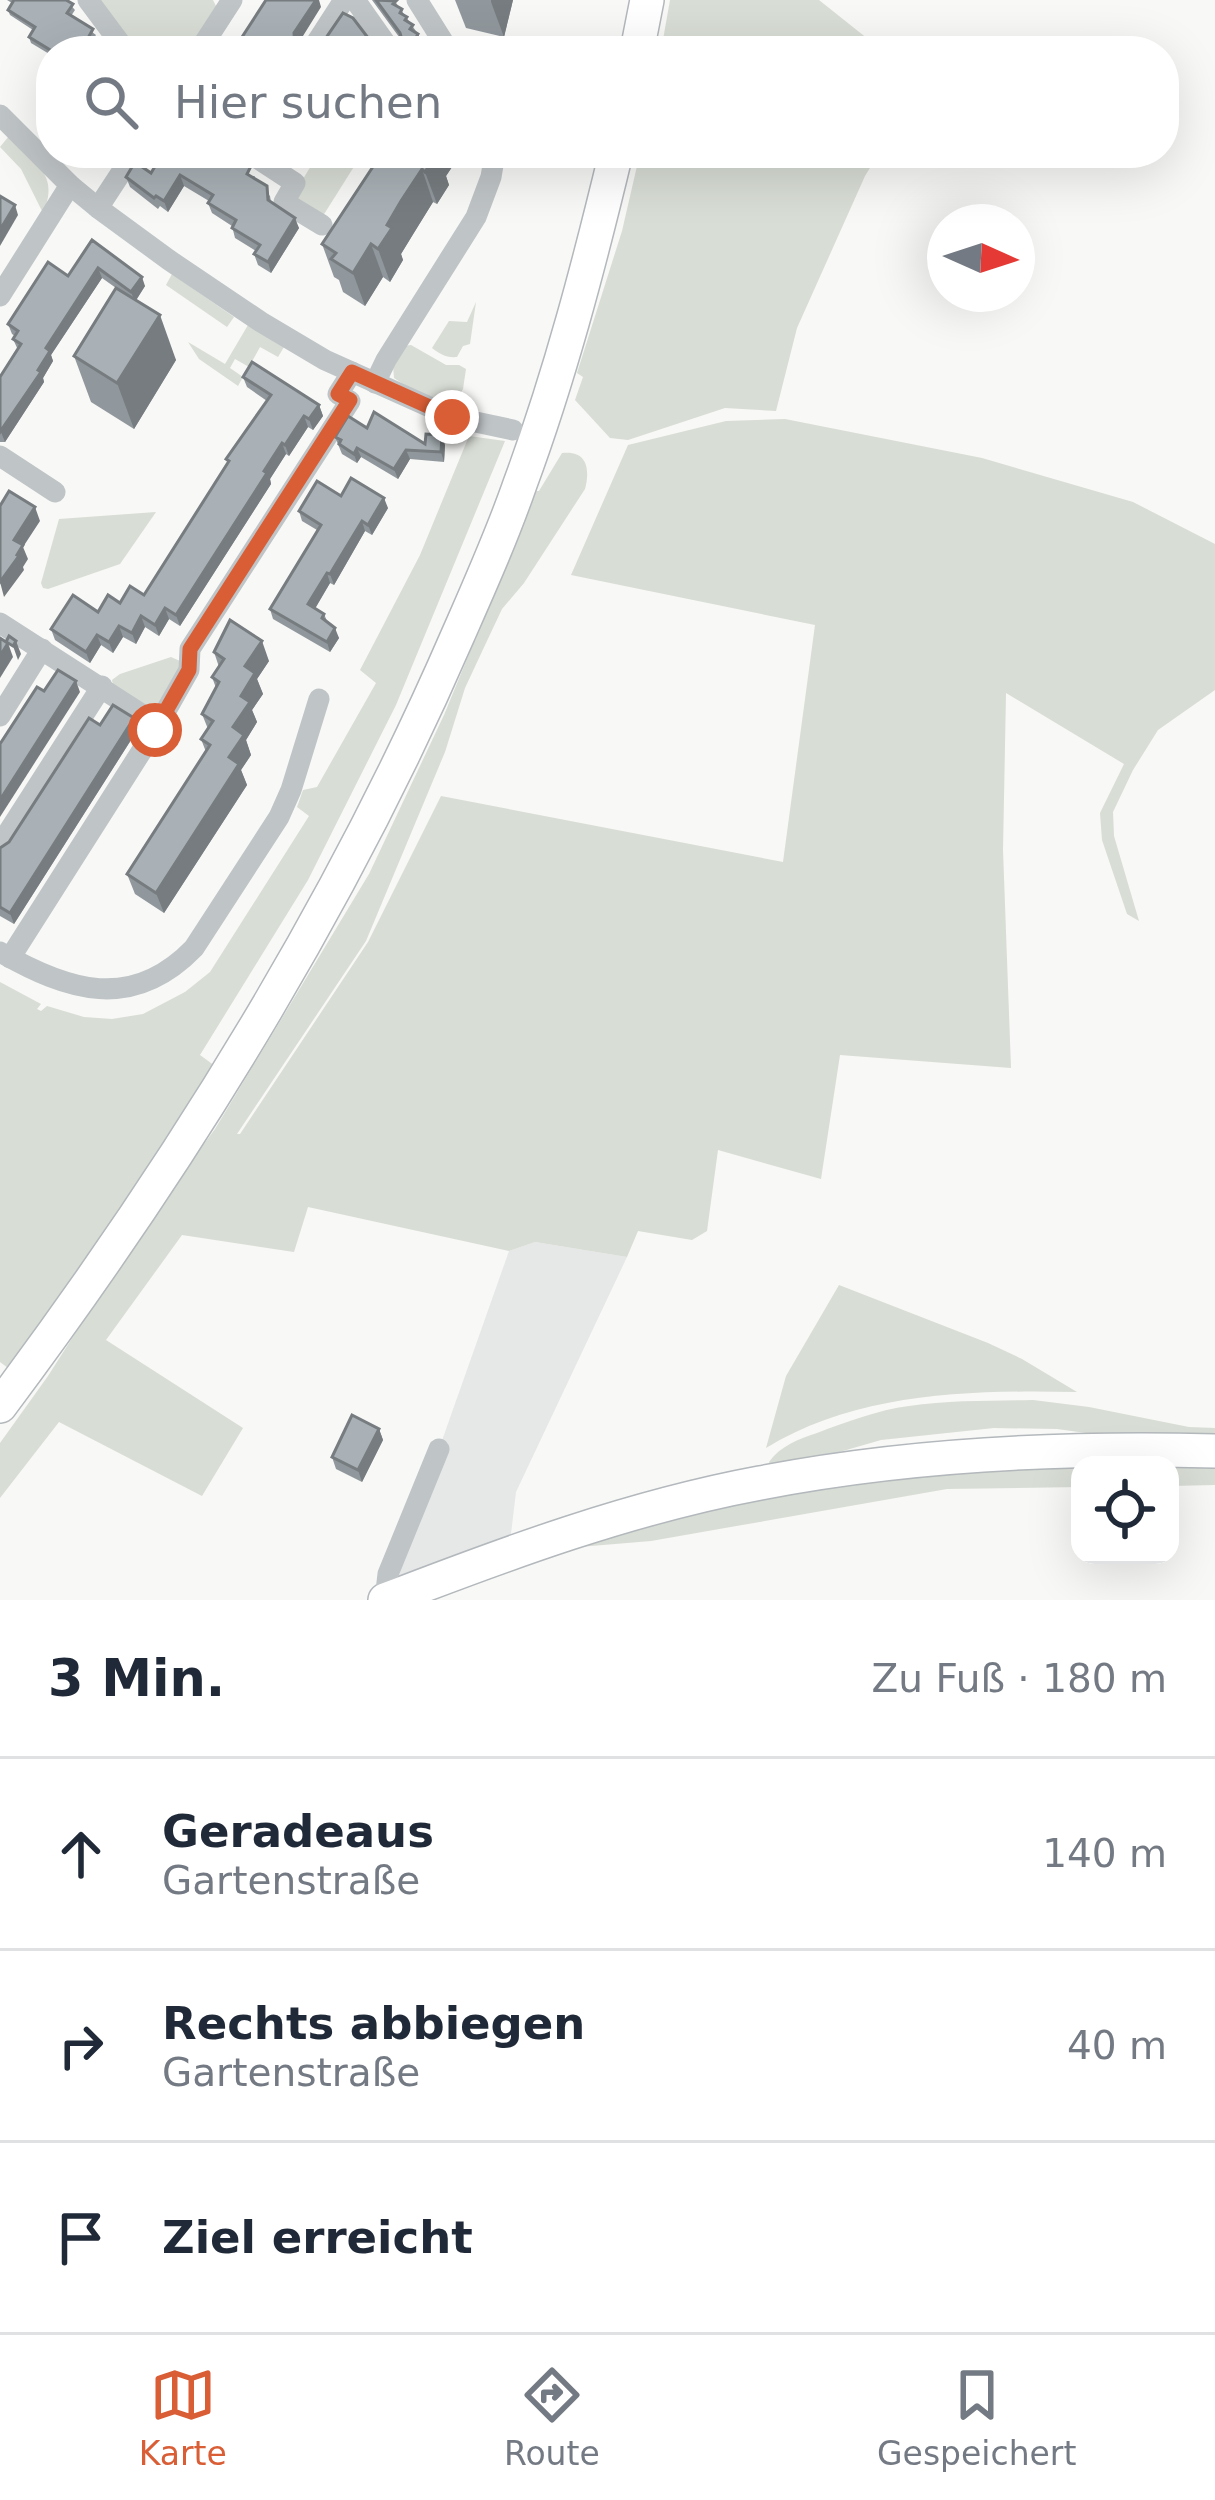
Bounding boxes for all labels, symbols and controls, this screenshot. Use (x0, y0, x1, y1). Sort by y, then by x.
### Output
search box (36, 36, 1179, 168)
icon: search (78, 69, 144, 135)
text: Hier suchen (174, 76, 442, 129)
north arrow (927, 204, 1035, 312)
route end (425, 390, 479, 444)
route start (128, 703, 182, 757)
map controls (1071, 1456, 1179, 1564)
button: locate (1071, 1456, 1179, 1564)
text: 3 Min. (48, 1649, 225, 1708)
text: Zu Fuß · 180 m (872, 1656, 1167, 1701)
text: Geradeaus (162, 1805, 434, 1858)
icon: ahead (48, 1821, 114, 1887)
text: 140 m (1042, 1831, 1167, 1876)
text: Gartenstraße (162, 1858, 420, 1903)
text: Rechts abbiegen (162, 1997, 585, 2050)
icon: right (48, 2013, 114, 2079)
text: 40 m (1067, 2023, 1167, 2068)
text: Gartenstraße (162, 2050, 420, 2095)
icon: arrive (48, 2205, 114, 2271)
text: Ziel erreicht (162, 2211, 473, 2264)
tab: Karte (139, 2362, 227, 2473)
tab: Route (504, 2362, 600, 2473)
tab: Gespeichert (877, 2362, 1076, 2473)

